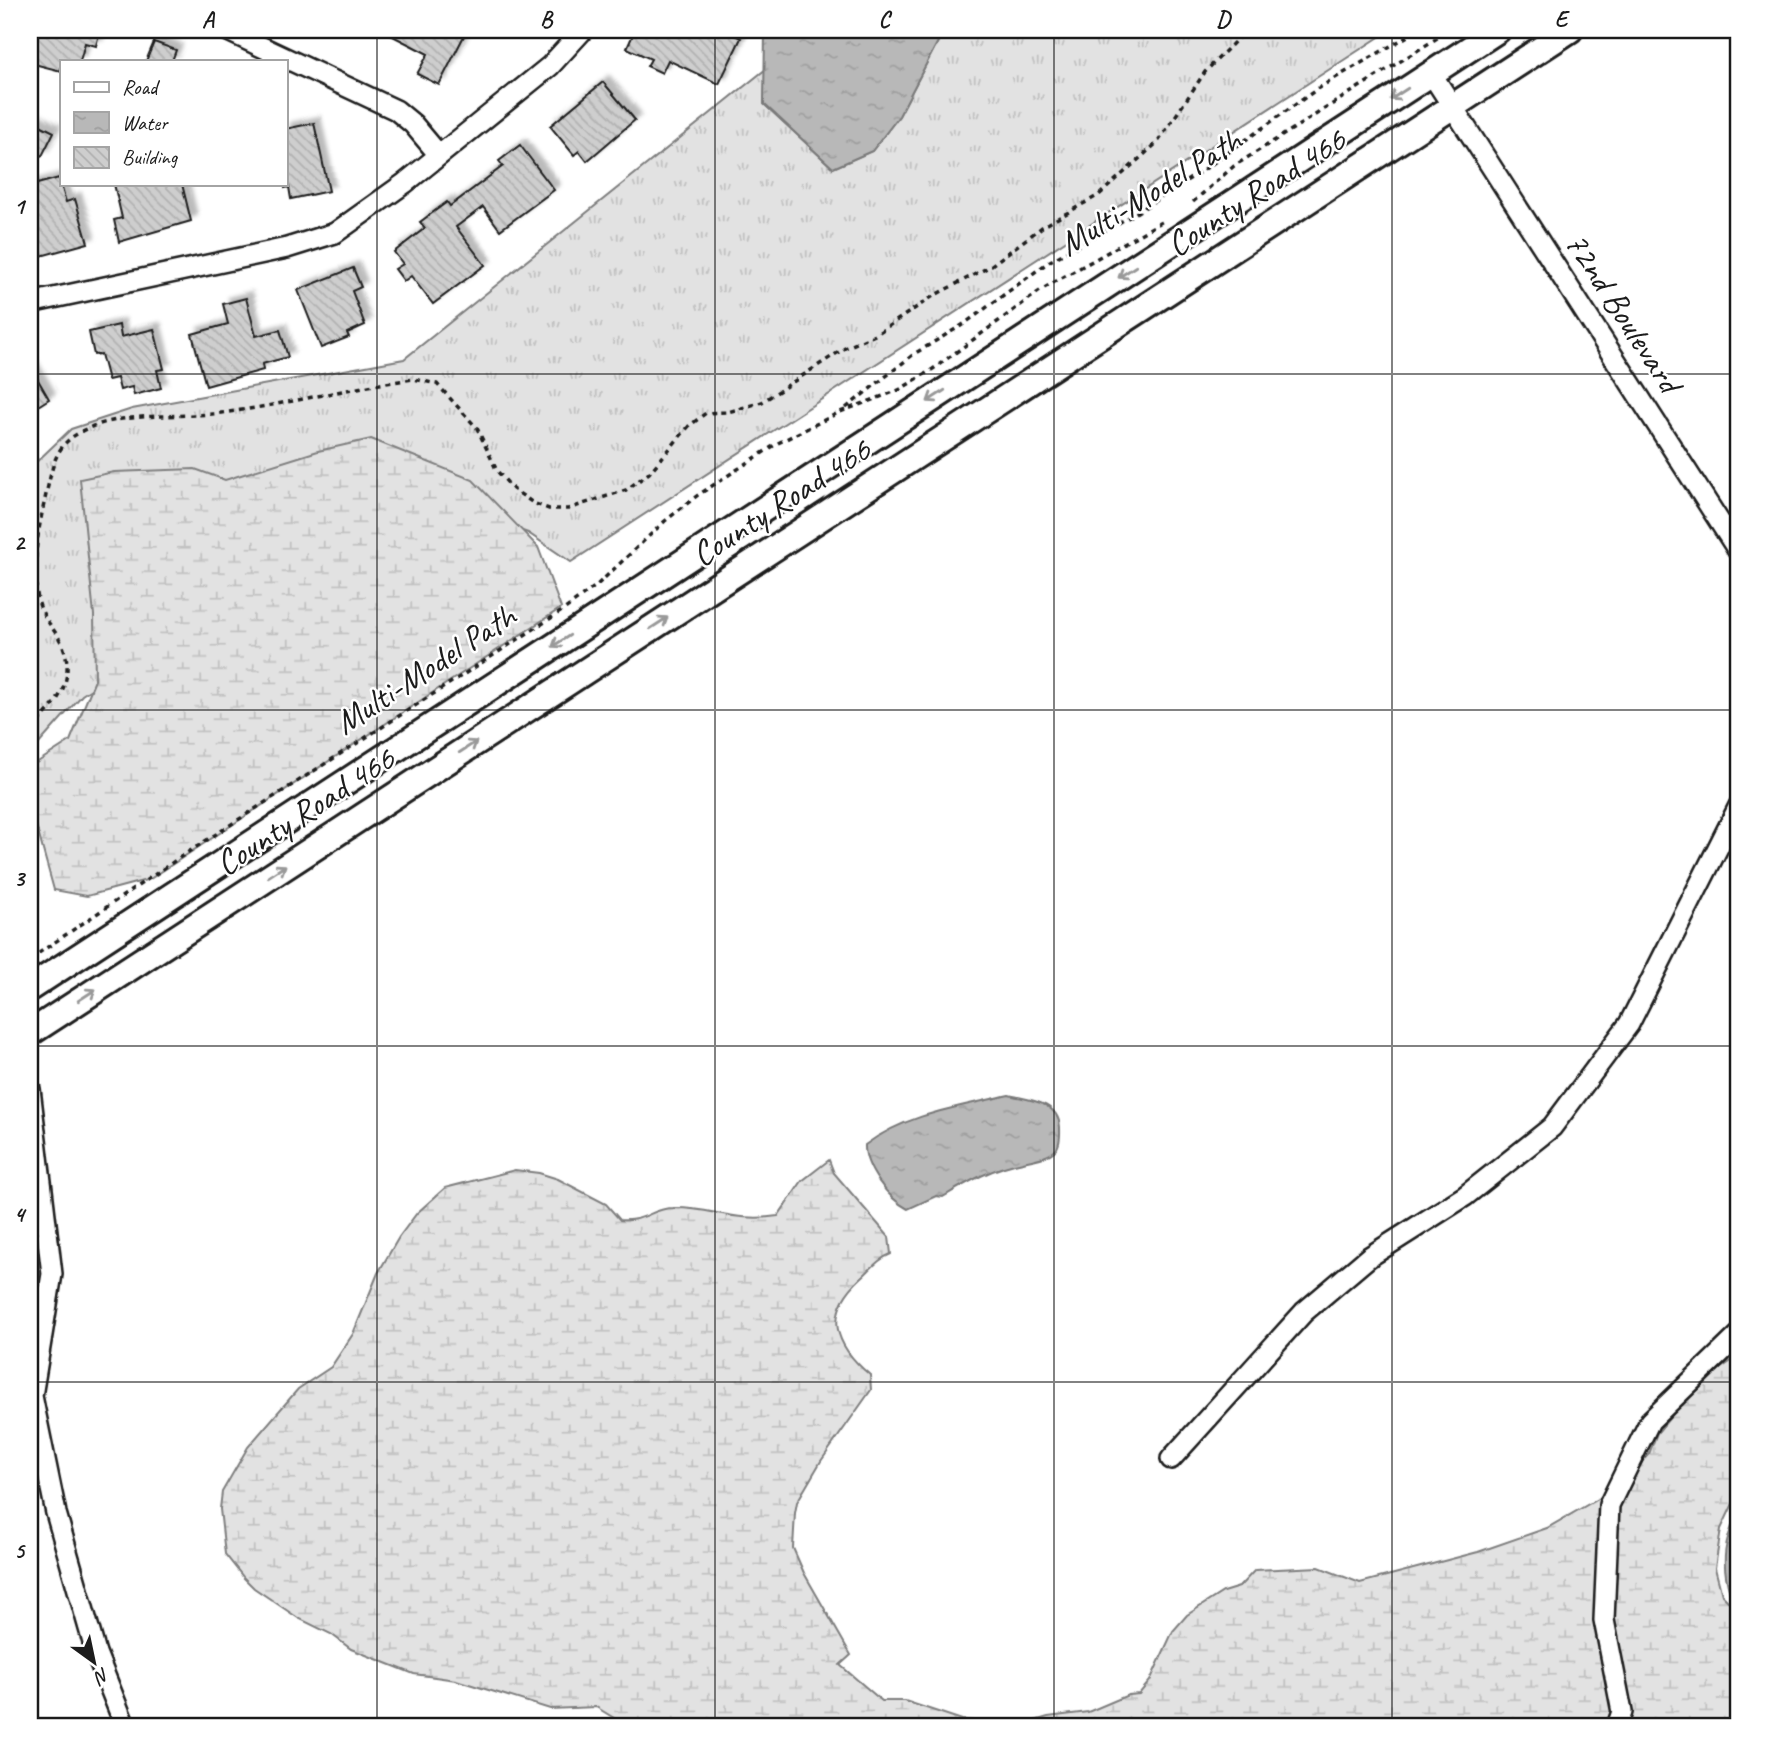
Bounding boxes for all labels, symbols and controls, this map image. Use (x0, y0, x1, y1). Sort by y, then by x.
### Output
text: A (202, 5, 216, 34)
text: B (540, 5, 554, 34)
text: C (879, 5, 893, 34)
text: D (1216, 5, 1232, 34)
text: E (1555, 5, 1571, 34)
legend (60, 60, 287, 186)
text: Road (122, 74, 161, 100)
one-way arrow (1390, 87, 1410, 101)
text: Water (122, 110, 169, 136)
street label: Multi-Model Path (1050, 117, 1251, 266)
street label: County Road 466 (1158, 117, 1355, 267)
text: Building (122, 144, 179, 170)
text: 1 (14, 192, 27, 221)
street label: 72nd Boulevard (1554, 223, 1695, 405)
one-way arrow (1118, 264, 1137, 279)
one-way arrow (927, 390, 947, 404)
street label: County Road 466 (683, 427, 880, 577)
text: 2 (14, 528, 27, 557)
street label: Multi-Model Path (326, 593, 526, 744)
one-way arrow (648, 615, 668, 629)
one-way arrow (552, 635, 572, 649)
street label: County Road 466 (207, 736, 404, 886)
one-way arrow (458, 740, 477, 754)
text: 3 (14, 864, 27, 893)
one-way arrow (267, 864, 287, 878)
one-way arrow (77, 988, 96, 1003)
text: 4 (14, 1200, 27, 1229)
text: 5 (14, 1536, 26, 1565)
north arrow (60, 1626, 130, 1696)
text: N (89, 1662, 114, 1690)

